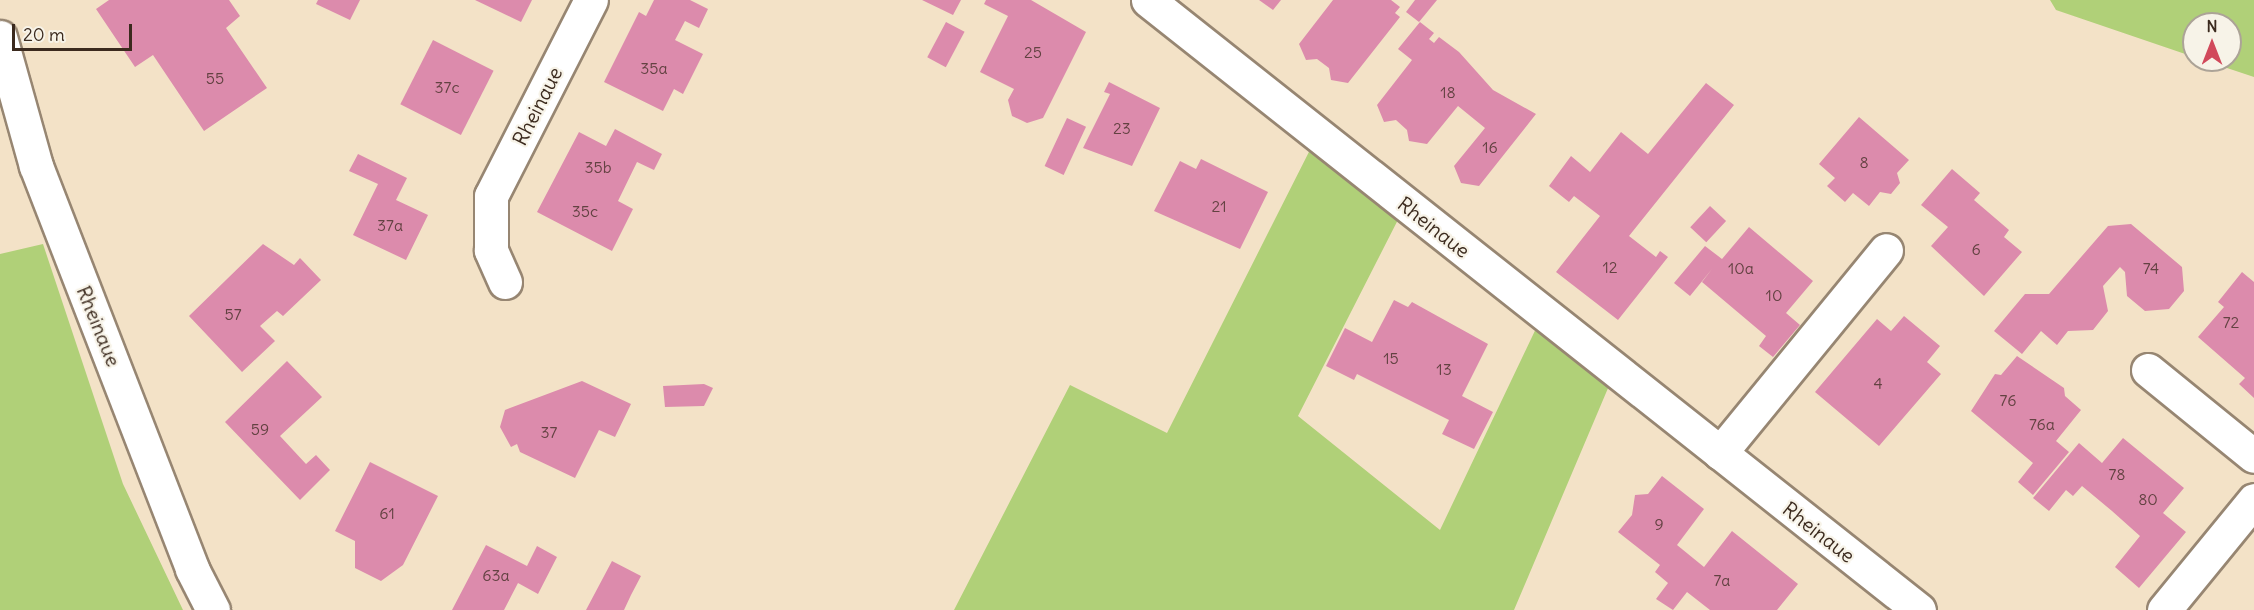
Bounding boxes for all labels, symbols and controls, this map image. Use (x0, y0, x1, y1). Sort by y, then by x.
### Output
scale bar (15, 12, 135, 50)
north arrow (2182, 12, 2242, 72)
text: N (2206, 16, 2218, 36)
text: 20 m (23, 23, 65, 46)
house number: 25 (1024, 42, 1042, 62)
house number: 35a (640, 58, 668, 78)
street label: Rheinaue (507, 63, 567, 149)
house number: 55 (206, 68, 224, 88)
house number: 37c (434, 77, 460, 97)
house number: 18 (1440, 82, 1456, 102)
house number: 23 (1113, 118, 1131, 138)
house number: 16 (1482, 137, 1498, 157)
house number: 8 (1859, 152, 1869, 172)
house number: 35b (584, 157, 612, 177)
street label: Rheinaue (1393, 191, 1475, 263)
house number: 21 (1211, 196, 1227, 216)
house number: 35c (572, 201, 598, 221)
house number: 37a (377, 215, 403, 235)
house number: 6 (1971, 239, 1981, 259)
house number: 12 (1602, 257, 1618, 277)
house number: 10a (1728, 258, 1754, 278)
house number: 74 (2143, 258, 2159, 278)
street label: Rheinaue (72, 282, 126, 370)
house number: 10 (1766, 285, 1782, 305)
house number: 57 (224, 304, 242, 324)
house number: 72 (2223, 312, 2239, 332)
house number: 15 (1383, 348, 1399, 368)
house number: 13 (1436, 359, 1452, 379)
house number: 4 (1873, 373, 1883, 393)
house number: 76 (2000, 390, 2016, 410)
house number: 76a (2029, 414, 2055, 434)
house number: 59 (251, 419, 269, 439)
house number: 37 (541, 422, 557, 442)
house number: 78 (2108, 464, 2126, 484)
house number: 80 (2138, 489, 2158, 509)
street label: Rheinaue (1778, 496, 1860, 568)
house number: 61 (379, 503, 395, 523)
house number: 9 (1654, 514, 1664, 534)
house number: 63a (482, 565, 510, 585)
house number: 7a (1714, 570, 1730, 590)

